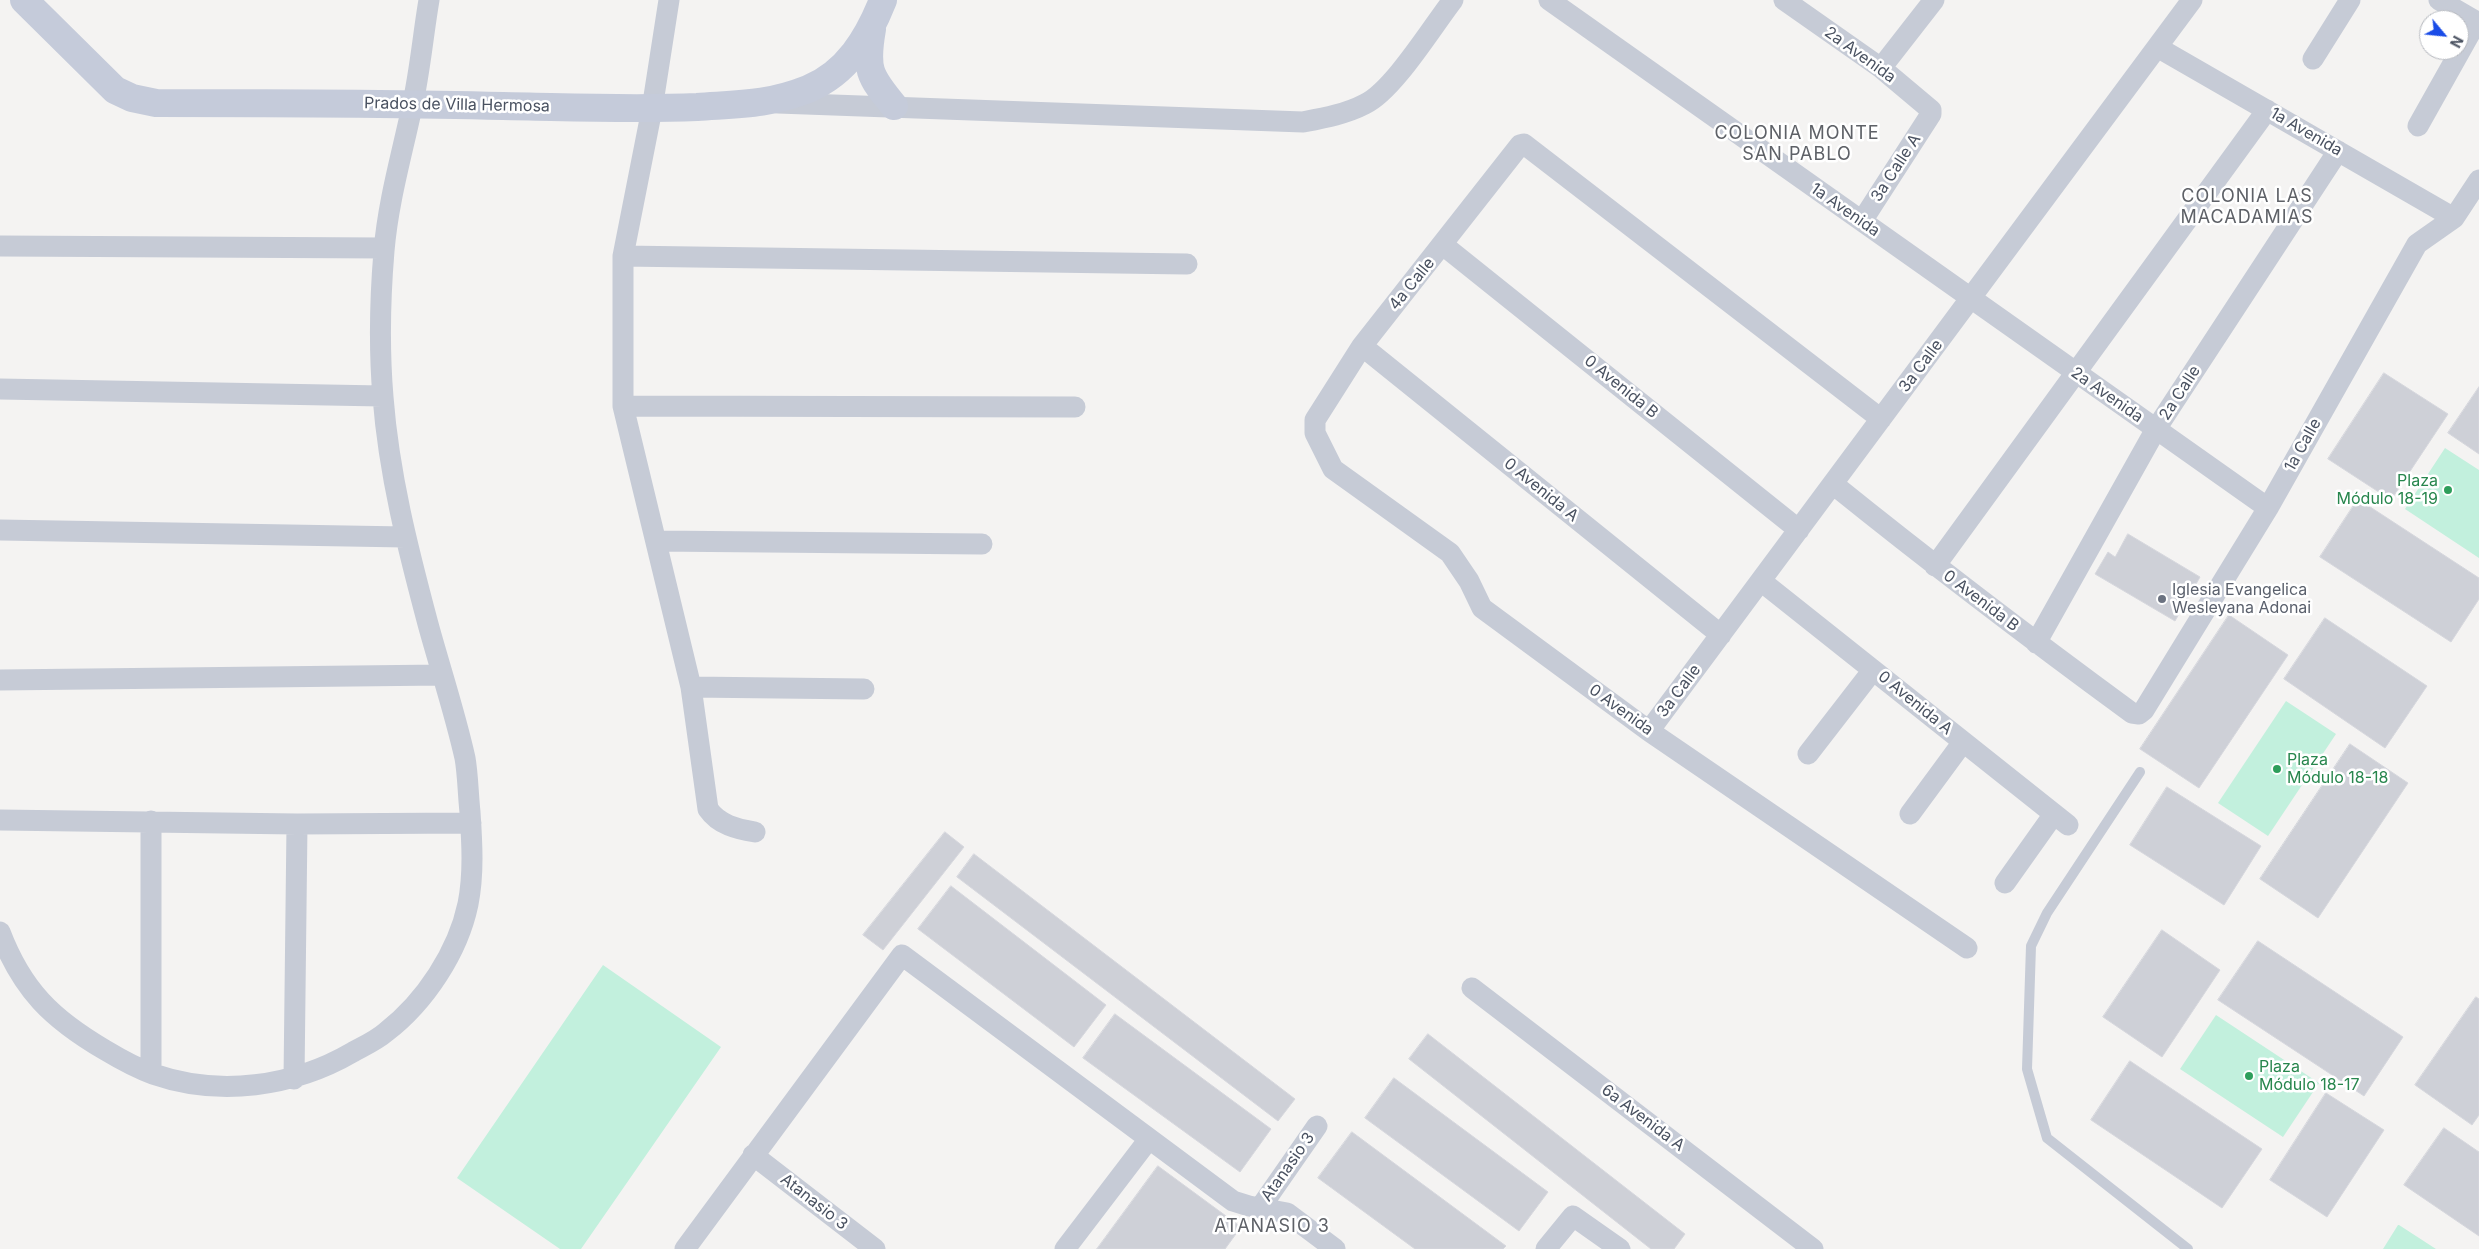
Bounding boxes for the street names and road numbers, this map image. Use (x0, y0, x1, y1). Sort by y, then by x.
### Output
street label: 2a Avenida (1821, 23, 1899, 87)
street label: Prados de Villa Hermosa (364, 94, 550, 116)
street label: 1a Avenida (2267, 104, 2345, 160)
street label: 3a Calle A (1867, 131, 1925, 205)
street label: 1a Avenida (1807, 179, 1883, 241)
street label: 4a Calle (1385, 254, 1439, 314)
street label: 3a Calle (1895, 336, 1947, 396)
street label: 0 Avenida B (1580, 351, 1662, 423)
street label: 2a Calle (2155, 362, 2205, 424)
street label: 2a Avenida (2067, 363, 2147, 427)
street label: 1a Calle (2281, 415, 2325, 475)
street label: 0 Avenida A (1500, 454, 1582, 526)
street label: 0 Avenida B (1939, 566, 2023, 636)
street label: 3a Calle (1653, 661, 1705, 721)
street label: 0 Avenida A (1874, 667, 1956, 739)
street label: 0 Avenida (1585, 680, 1657, 740)
street label: 6a Avenida A (1598, 1081, 1688, 1155)
street label: Atanasio 3 (1257, 1129, 1319, 1205)
street label: Atanasio 3 (777, 1170, 851, 1234)

